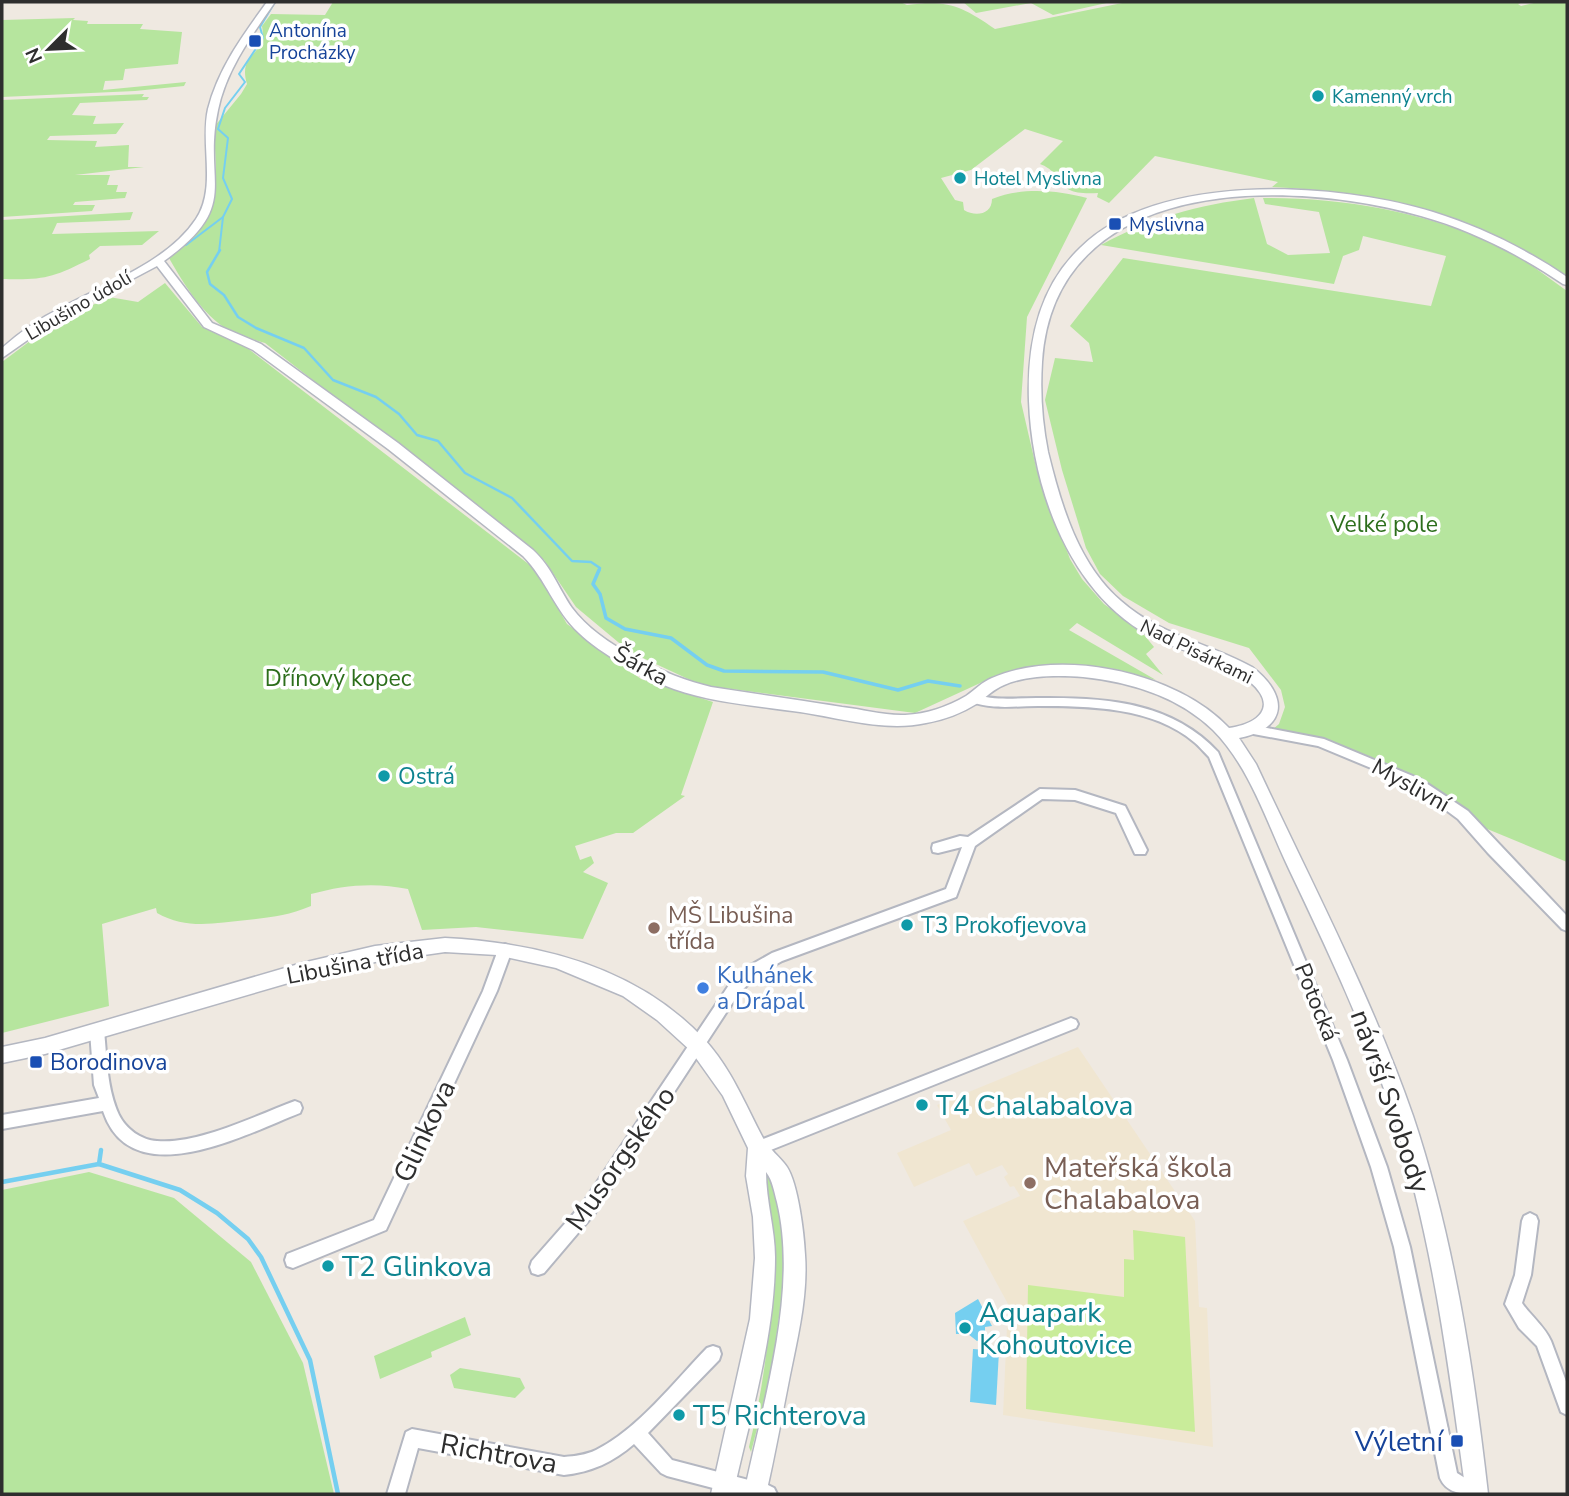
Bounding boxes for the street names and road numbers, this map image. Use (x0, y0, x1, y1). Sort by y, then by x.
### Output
street label: Libušino údolí (21, 264, 138, 347)
street label: Nad Pisárkami (1136, 613, 1257, 690)
street label: Šárka (608, 638, 674, 693)
street label: Myslivní (1366, 751, 1457, 820)
street label: Libušina třída (284, 935, 426, 992)
street label: Potocká (1287, 959, 1346, 1046)
street label: návrší Svobody (1341, 1005, 1439, 1199)
street label: Glinkova (385, 1074, 465, 1189)
street label: Musorgského (557, 1079, 685, 1238)
street label: Richtrova (437, 1425, 560, 1483)

